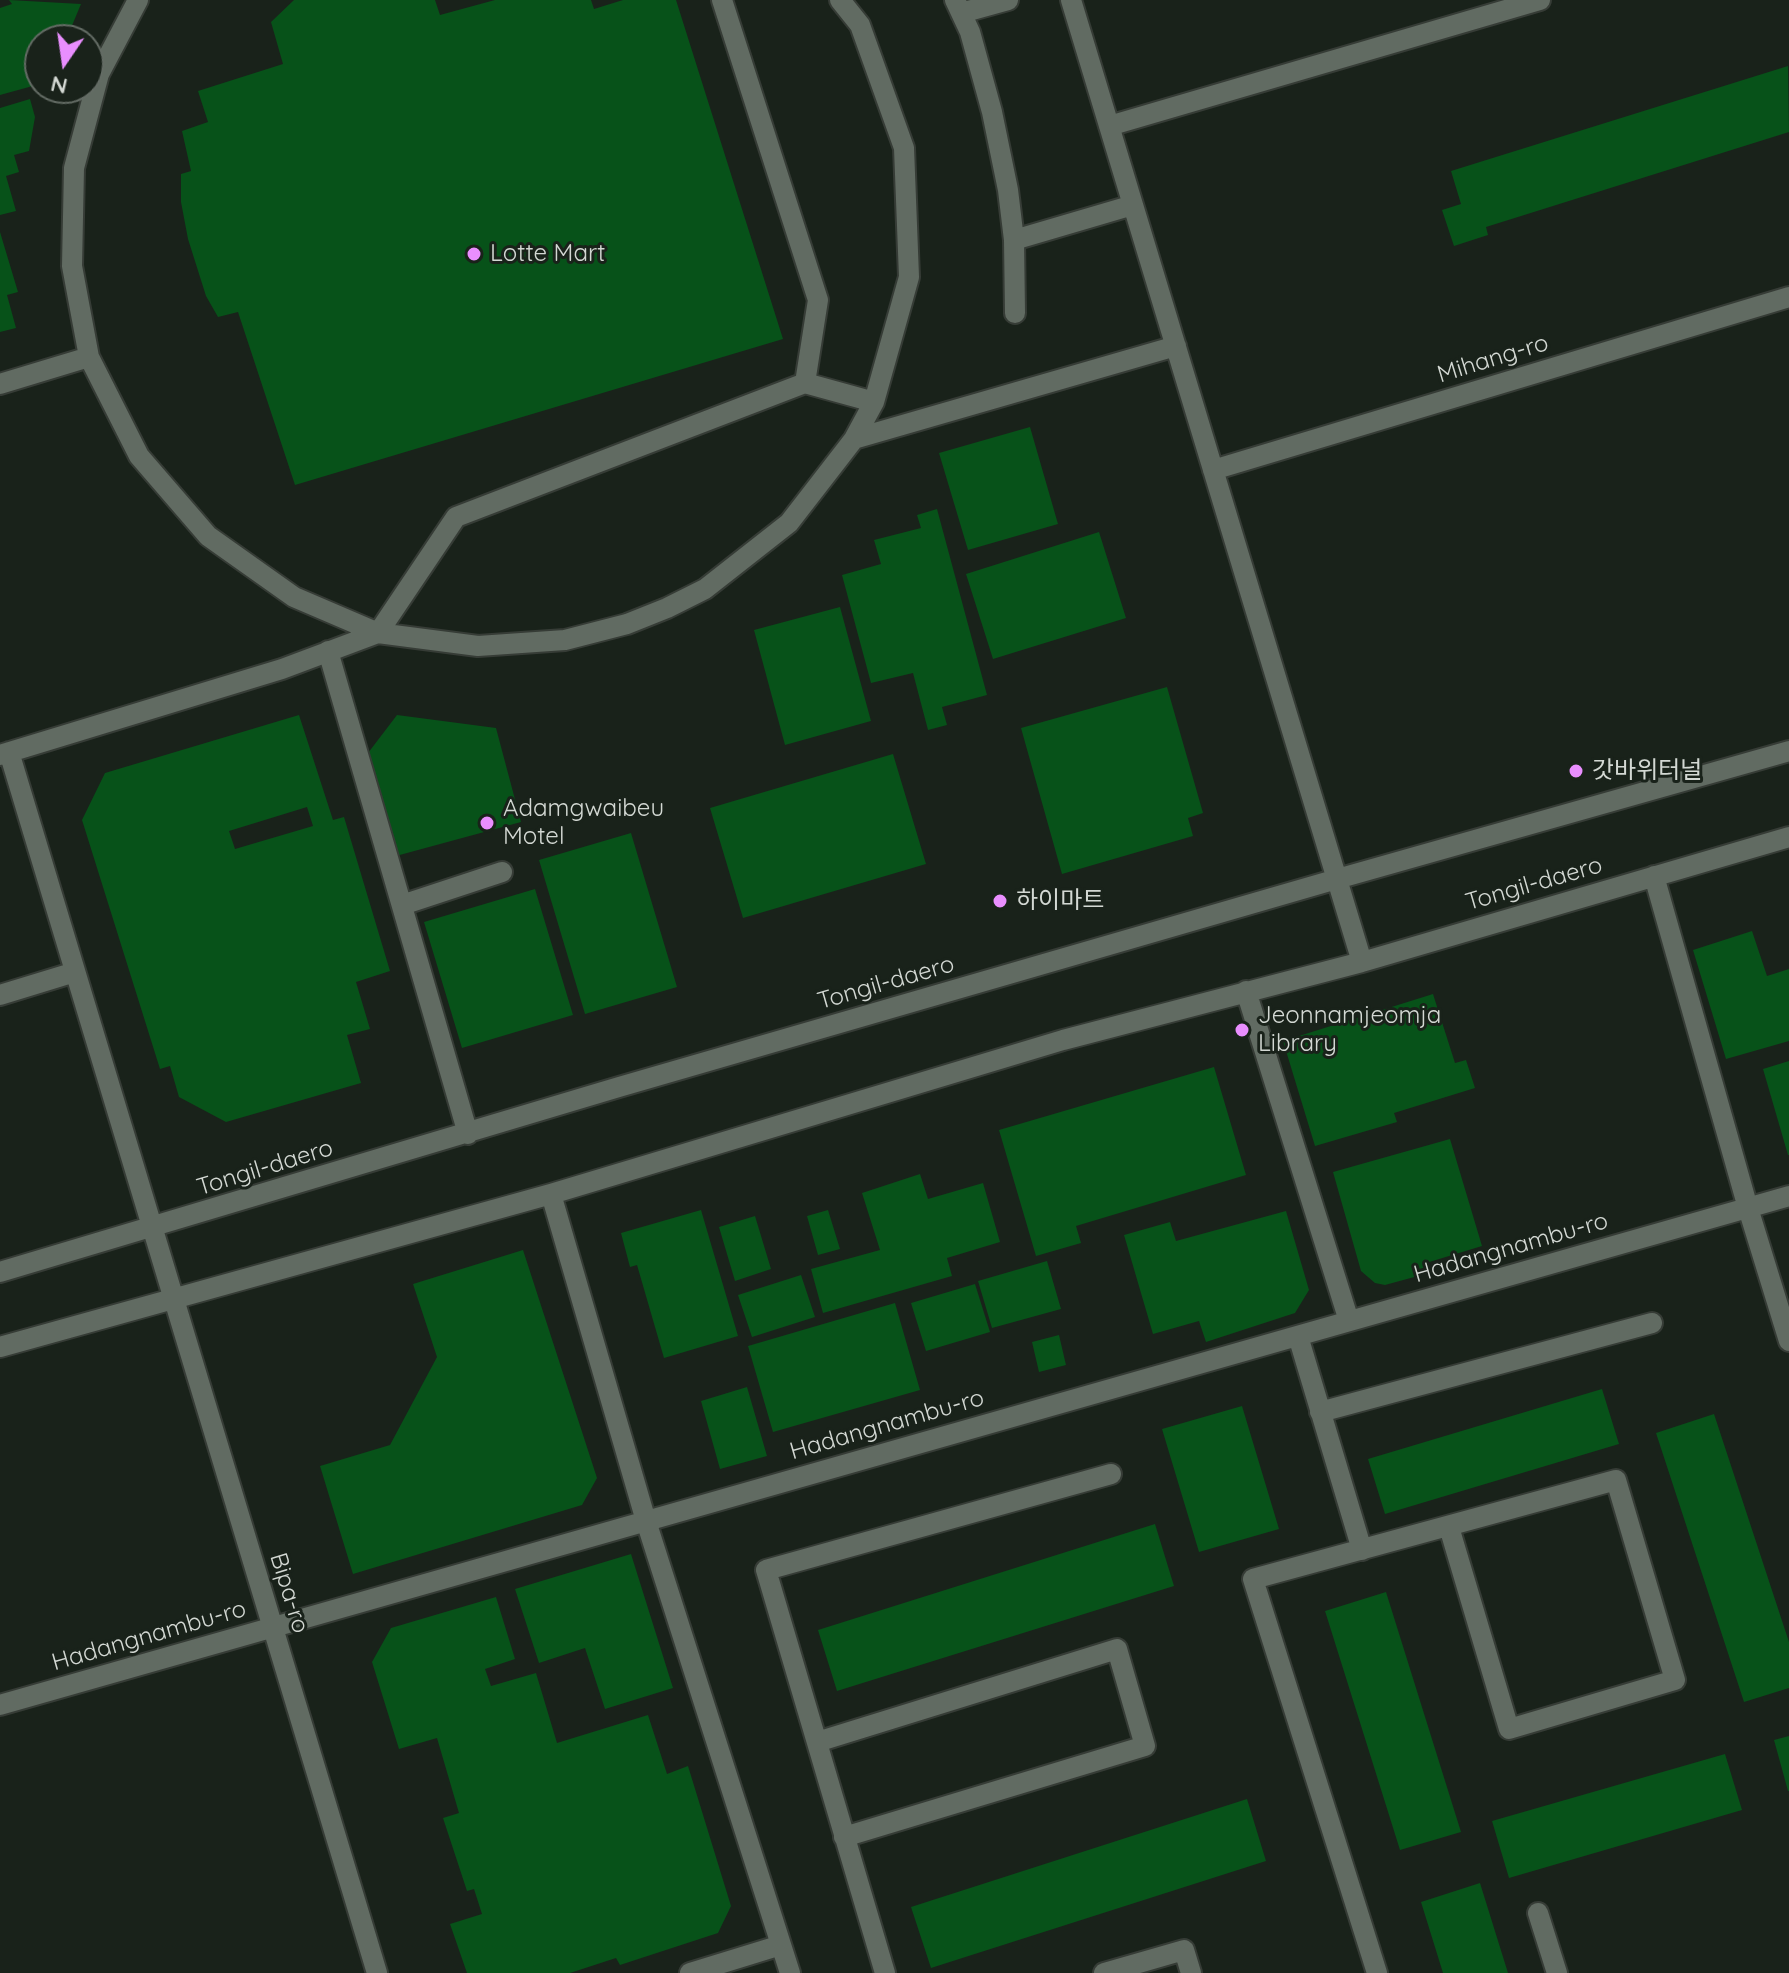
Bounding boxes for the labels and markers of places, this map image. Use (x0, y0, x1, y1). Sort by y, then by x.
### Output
place label: Lotte Mart (490, 240, 605, 268)
marker: Lotte Mart (465, 245, 483, 263)
place label: 갓바위터널 (1592, 757, 1702, 785)
marker: 갓바위터널 (1567, 762, 1585, 780)
place label: Adamgwaibeu Motel (503, 795, 664, 851)
marker: Adamgwaibeu Motel (478, 814, 496, 832)
place label: 하이마트 (1016, 887, 1104, 915)
marker: 하이마트 (991, 892, 1009, 910)
place label: Jeonnamjeomja Library (1258, 1002, 1441, 1058)
marker: Jeonnamjeomja Library (1233, 1021, 1251, 1039)

